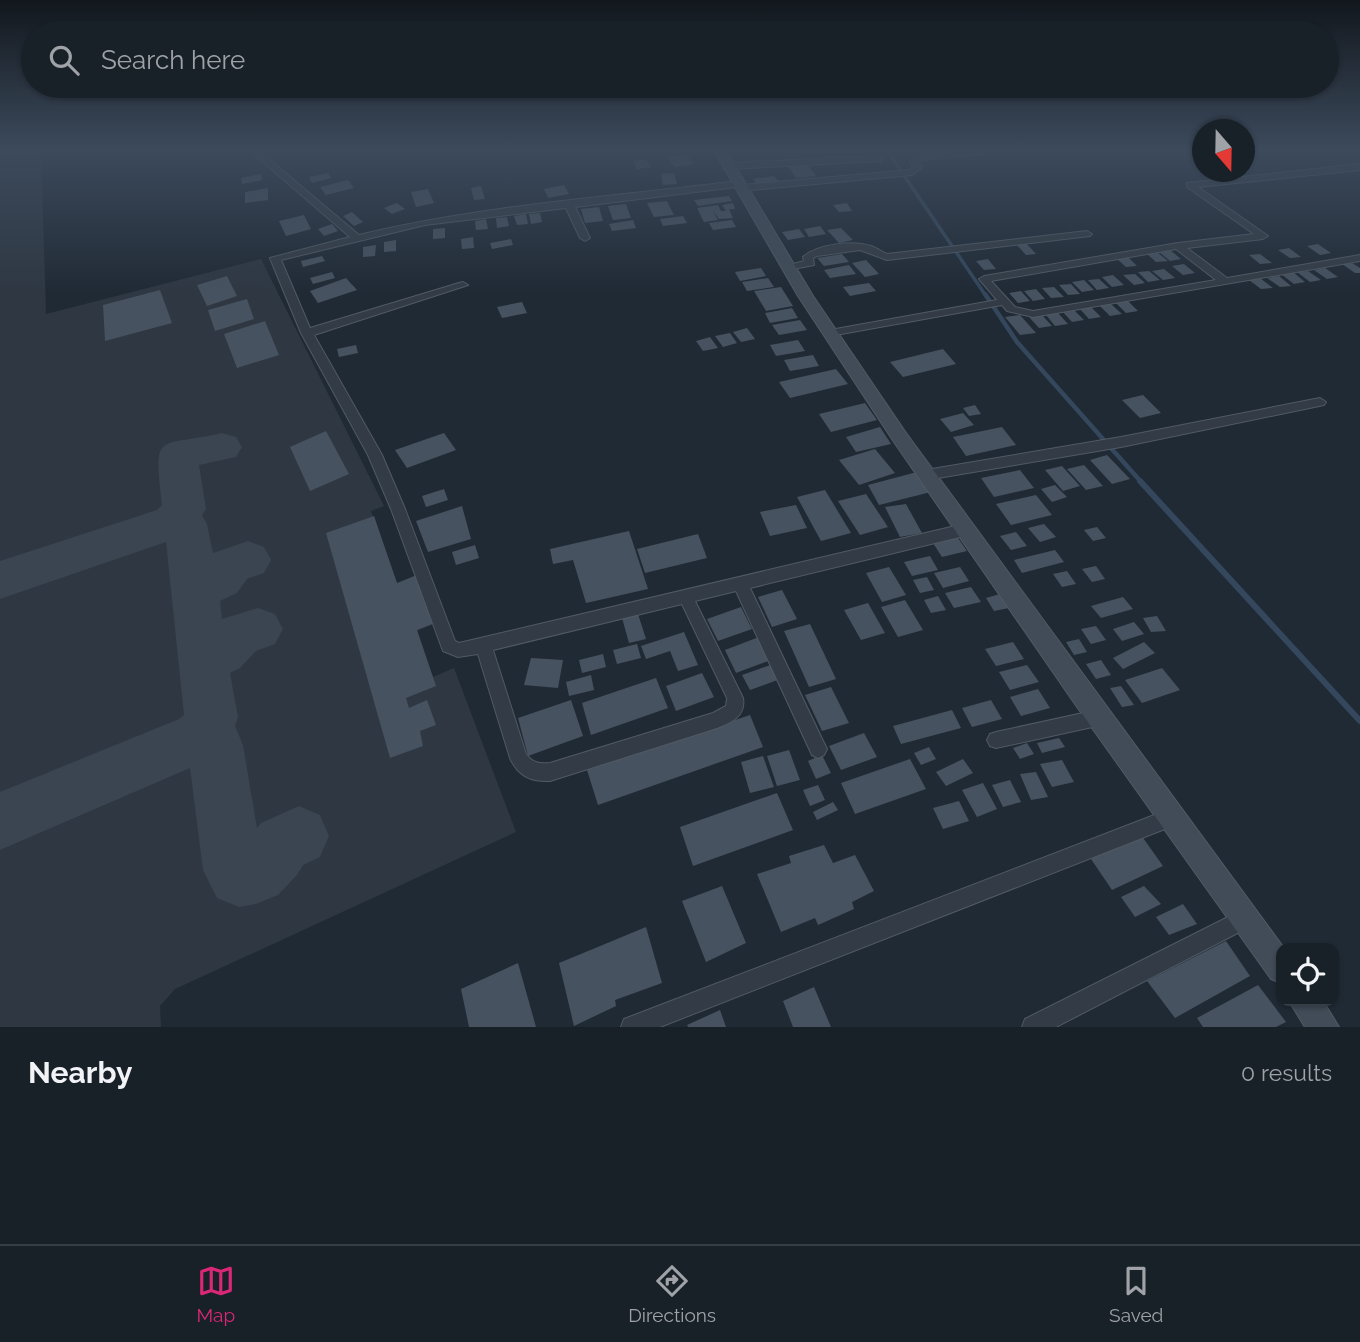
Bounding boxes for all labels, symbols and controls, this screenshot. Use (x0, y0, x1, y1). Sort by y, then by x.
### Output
search box (21, 21, 1339, 98)
icon: search (45, 41, 83, 79)
text: Search here (101, 45, 245, 75)
north arrow (1192, 119, 1255, 182)
map controls (1276, 943, 1339, 1006)
button: locate (1276, 943, 1339, 1006)
text: Nearby (28, 1055, 132, 1090)
text: 0 results (1241, 1059, 1332, 1086)
tab: Map (197, 1262, 235, 1326)
tab: Directions (628, 1262, 716, 1326)
tab: Saved (1109, 1262, 1163, 1326)

